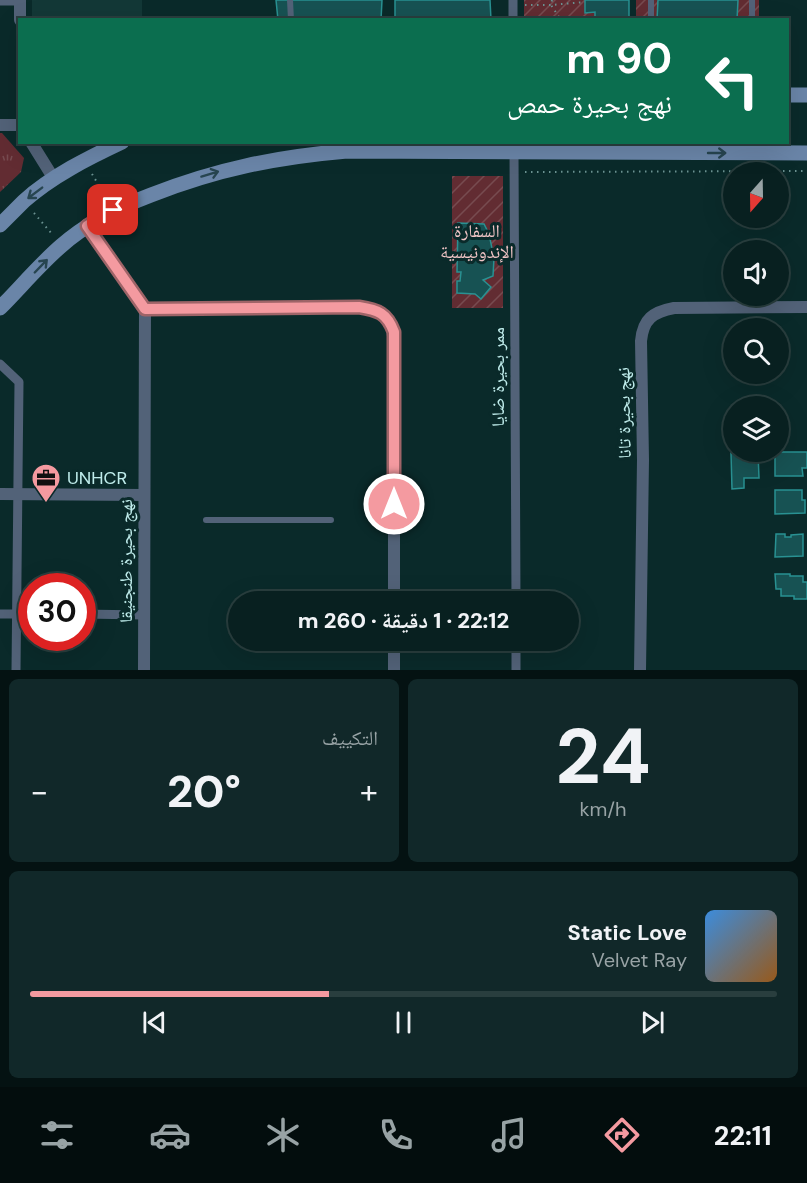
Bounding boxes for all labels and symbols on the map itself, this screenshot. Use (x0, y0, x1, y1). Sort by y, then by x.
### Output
one-way arrow (707, 147, 727, 159)
north arrow (723, 162, 789, 228)
one-way arrow (200, 168, 219, 179)
pin (87, 184, 138, 235)
one-way arrow (28, 186, 44, 199)
park label: السفارة الإندونيسية (440, 219, 514, 264)
one-way arrow (33, 259, 48, 274)
street label: ممر بحيرة ضايا (486, 327, 510, 427)
street label: نهج بحيرة تانا (611, 367, 637, 459)
office icon: UNHCR (30, 462, 62, 504)
place label: UNHCR (67, 466, 127, 490)
position arrow (362, 472, 426, 536)
street label: نهج بحيرة طنجنيقا (114, 499, 138, 623)
speed limit sign: 30 (18, 573, 96, 651)

